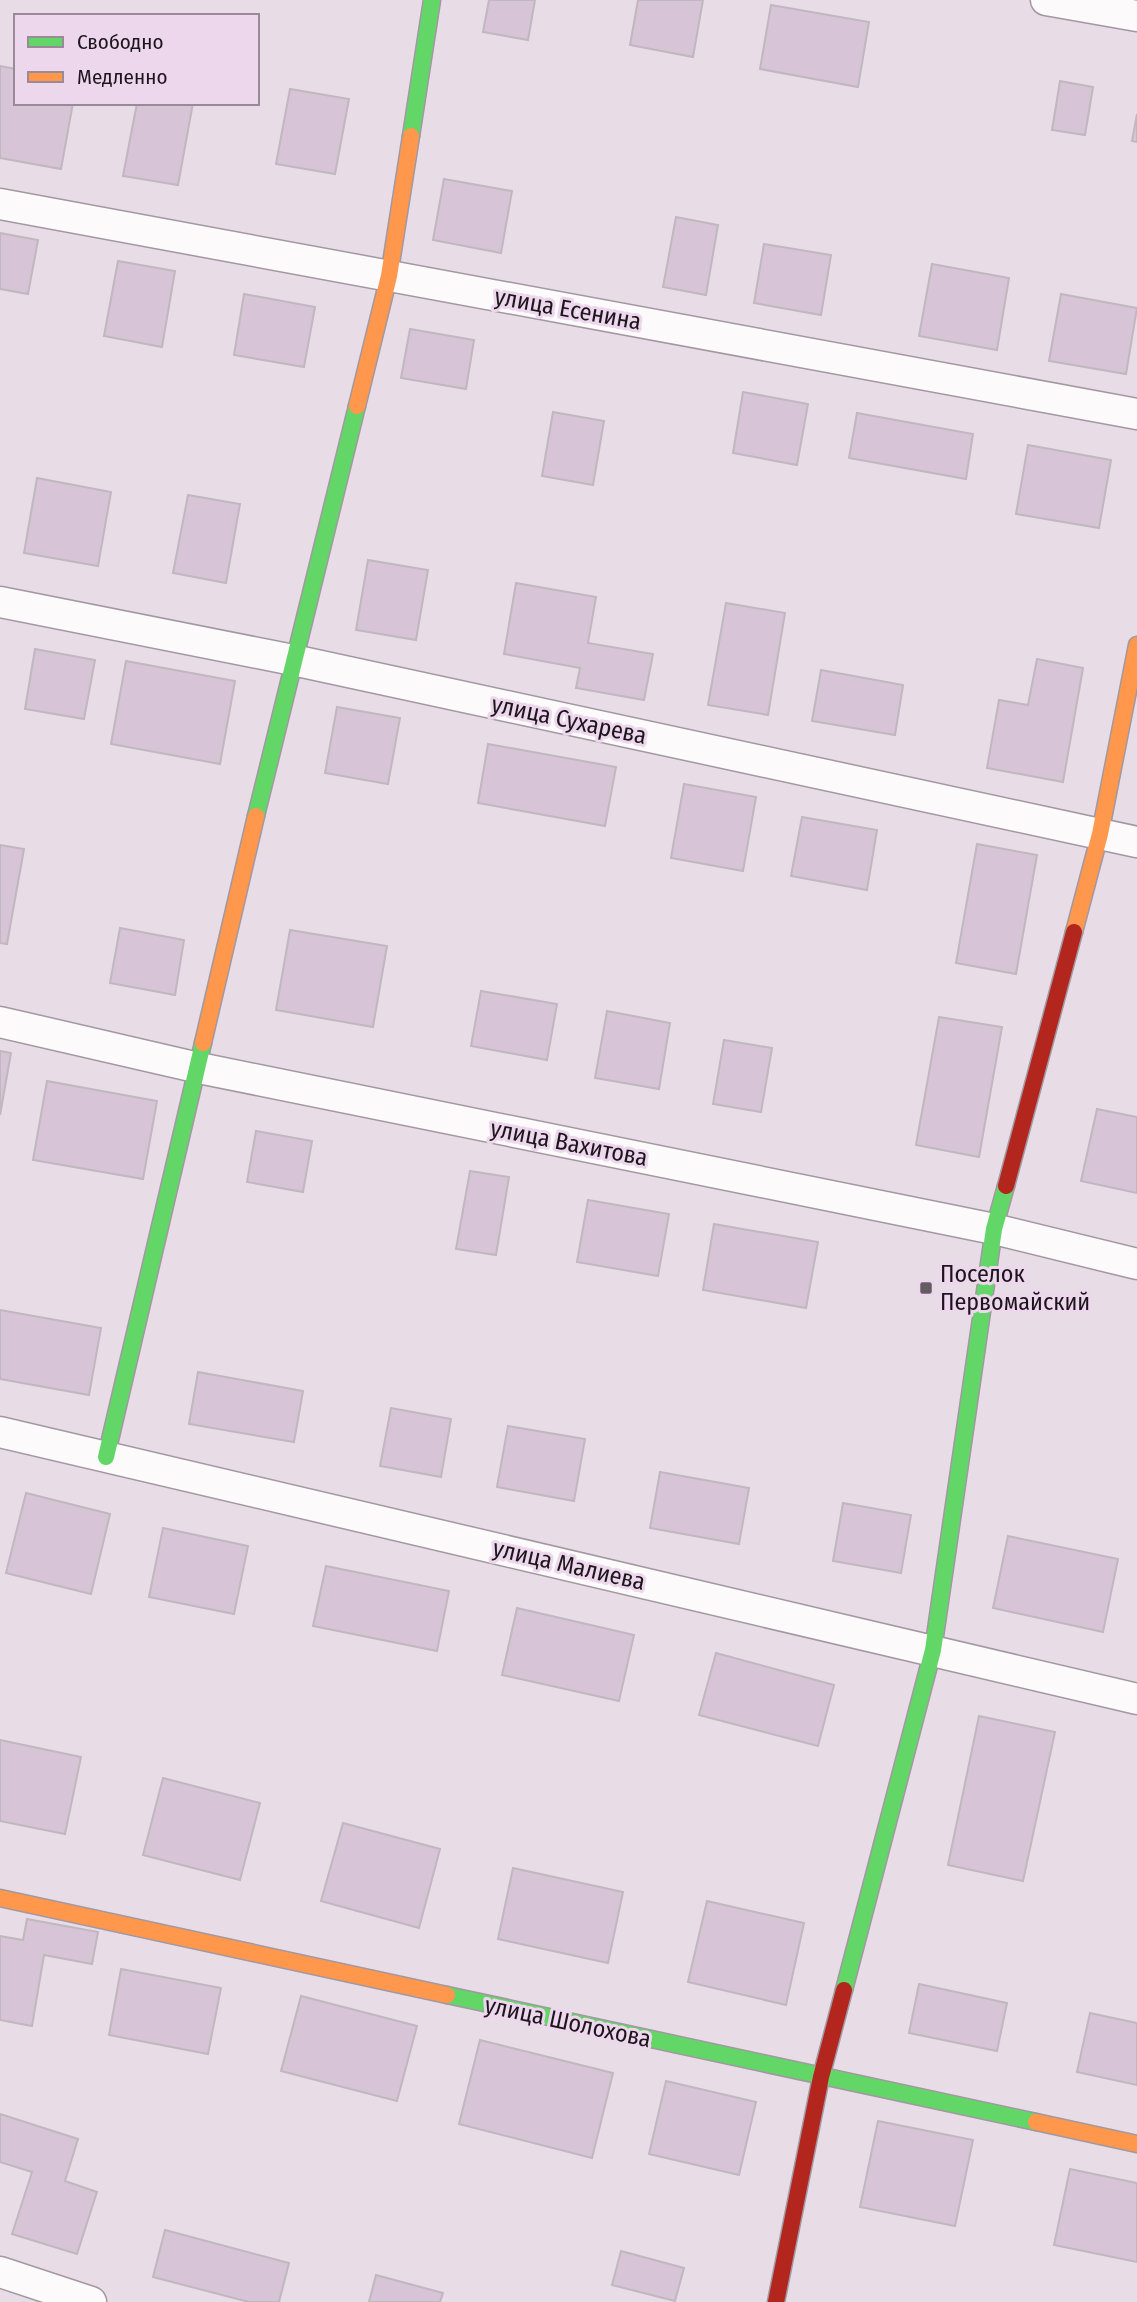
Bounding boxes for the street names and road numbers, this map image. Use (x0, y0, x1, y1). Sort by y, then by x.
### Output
street label: улица Есенина (492, 282, 644, 336)
street label: улица Сухарева (489, 690, 649, 750)
street label: улица Вахитова (488, 1114, 650, 1172)
street label: улица Малиева (490, 1534, 648, 1596)
street label: улица Шолохова (482, 1991, 654, 2053)

